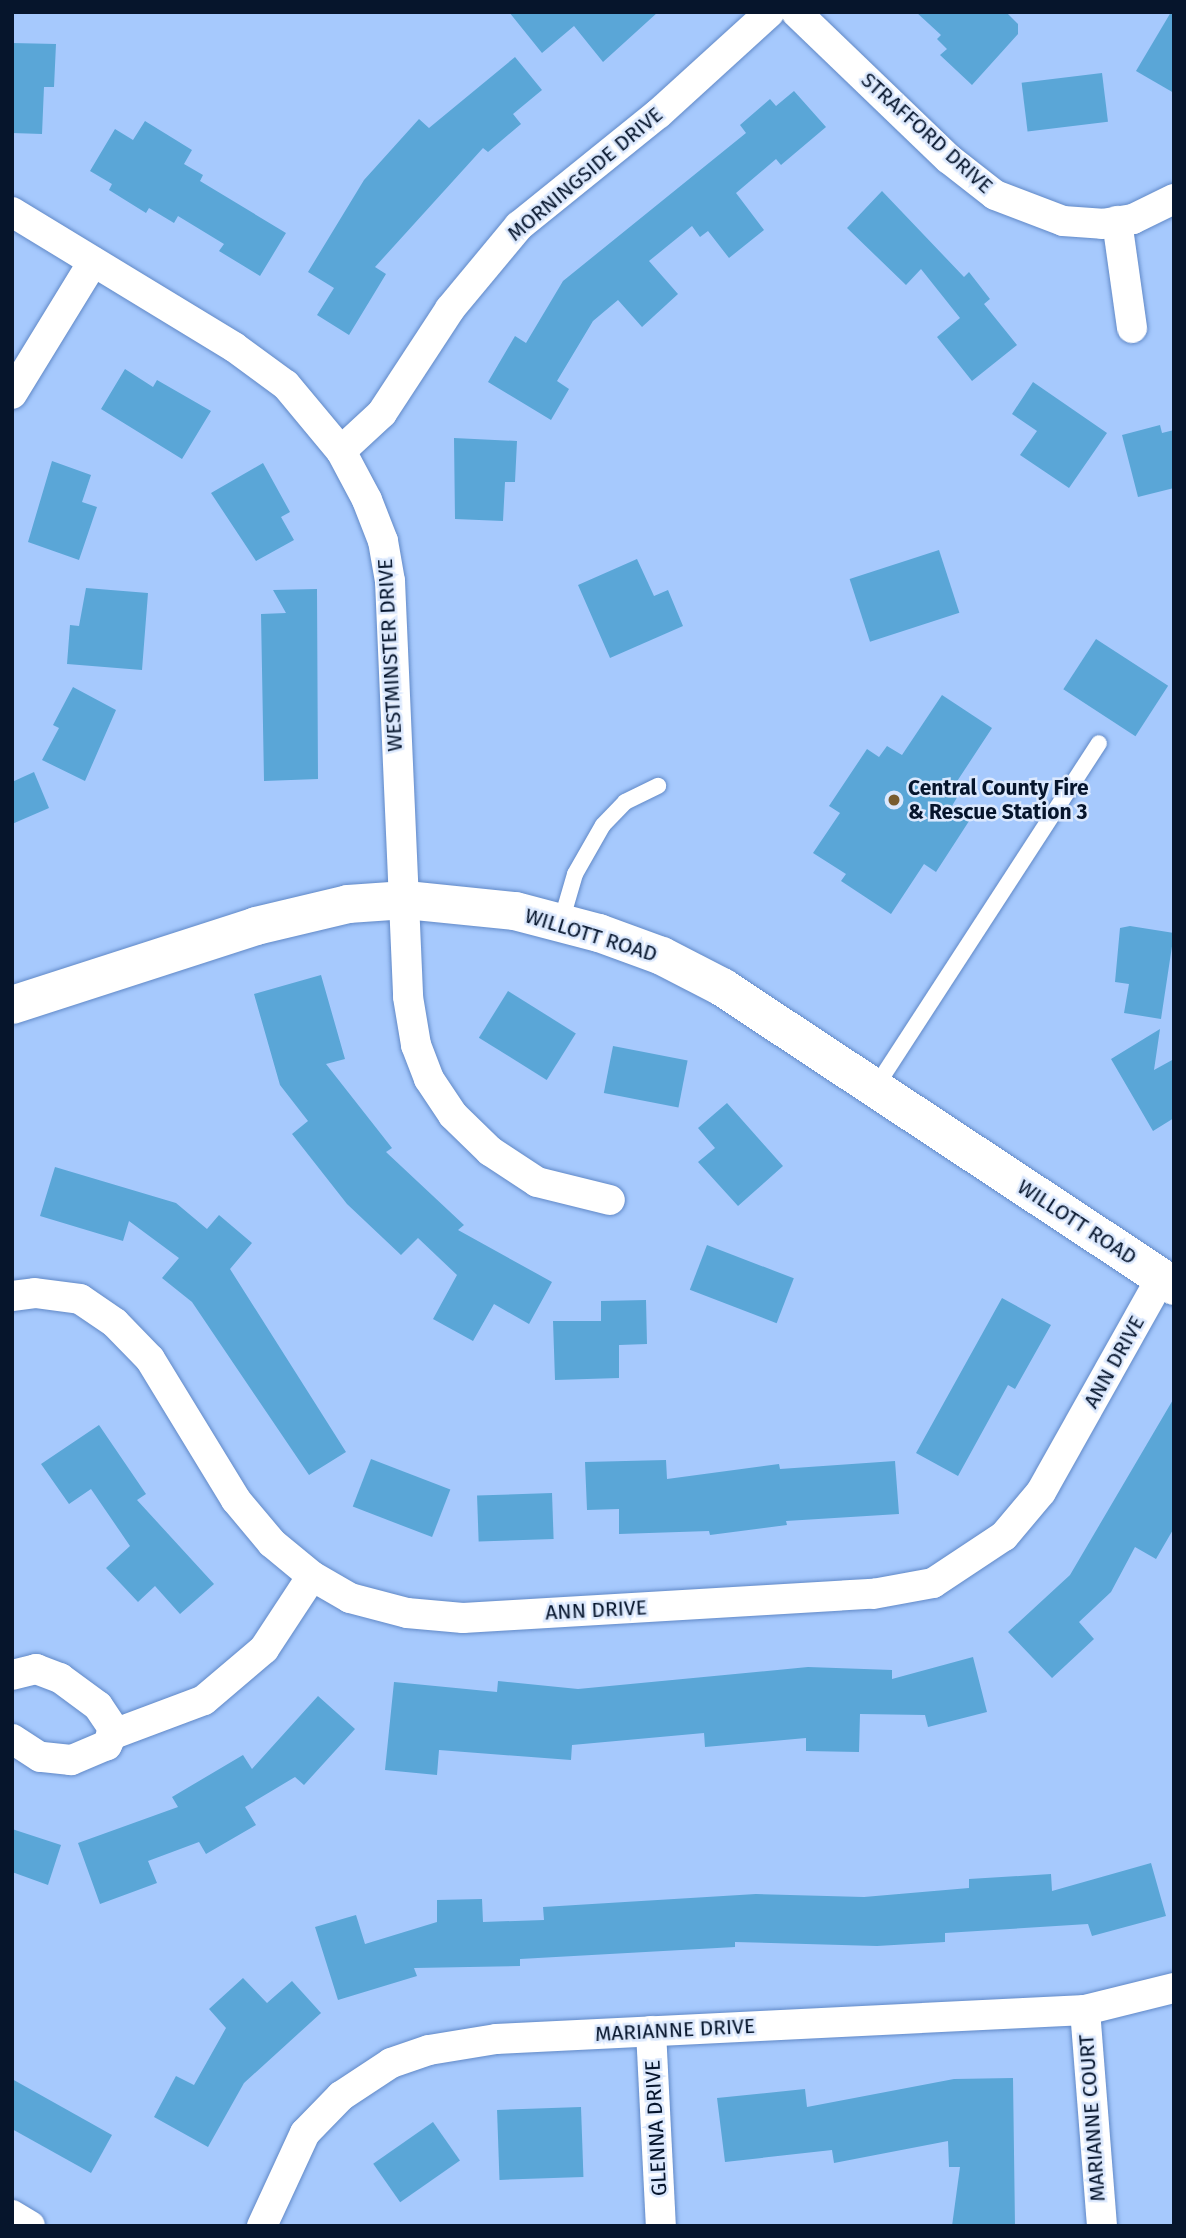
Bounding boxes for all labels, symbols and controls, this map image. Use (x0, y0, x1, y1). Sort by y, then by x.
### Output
street label: STRAFFORD DRIVE (856, 67, 998, 199)
street label: MORNINGSIDE DRIVE (502, 102, 668, 246)
street label: WESTMINSTER DRIVE (372, 558, 408, 752)
place label: Central County Fire & Rescue Station 3 (908, 775, 1088, 825)
marker: Central County Fire & Rescue Station 3 (886, 792, 902, 808)
street label: WILLOTT ROAD (522, 903, 660, 967)
street label: WILLOTT ROAD (1013, 1174, 1141, 1270)
street label: ANN DRIVE (1078, 1311, 1150, 1413)
street label: ANN DRIVE (545, 1595, 647, 1625)
street label: MARIANNE DRIVE (594, 2013, 756, 2047)
street label: MARIANNE COURT (1074, 2033, 1110, 2203)
street label: GLENNA DRIVE (640, 2059, 672, 2197)

